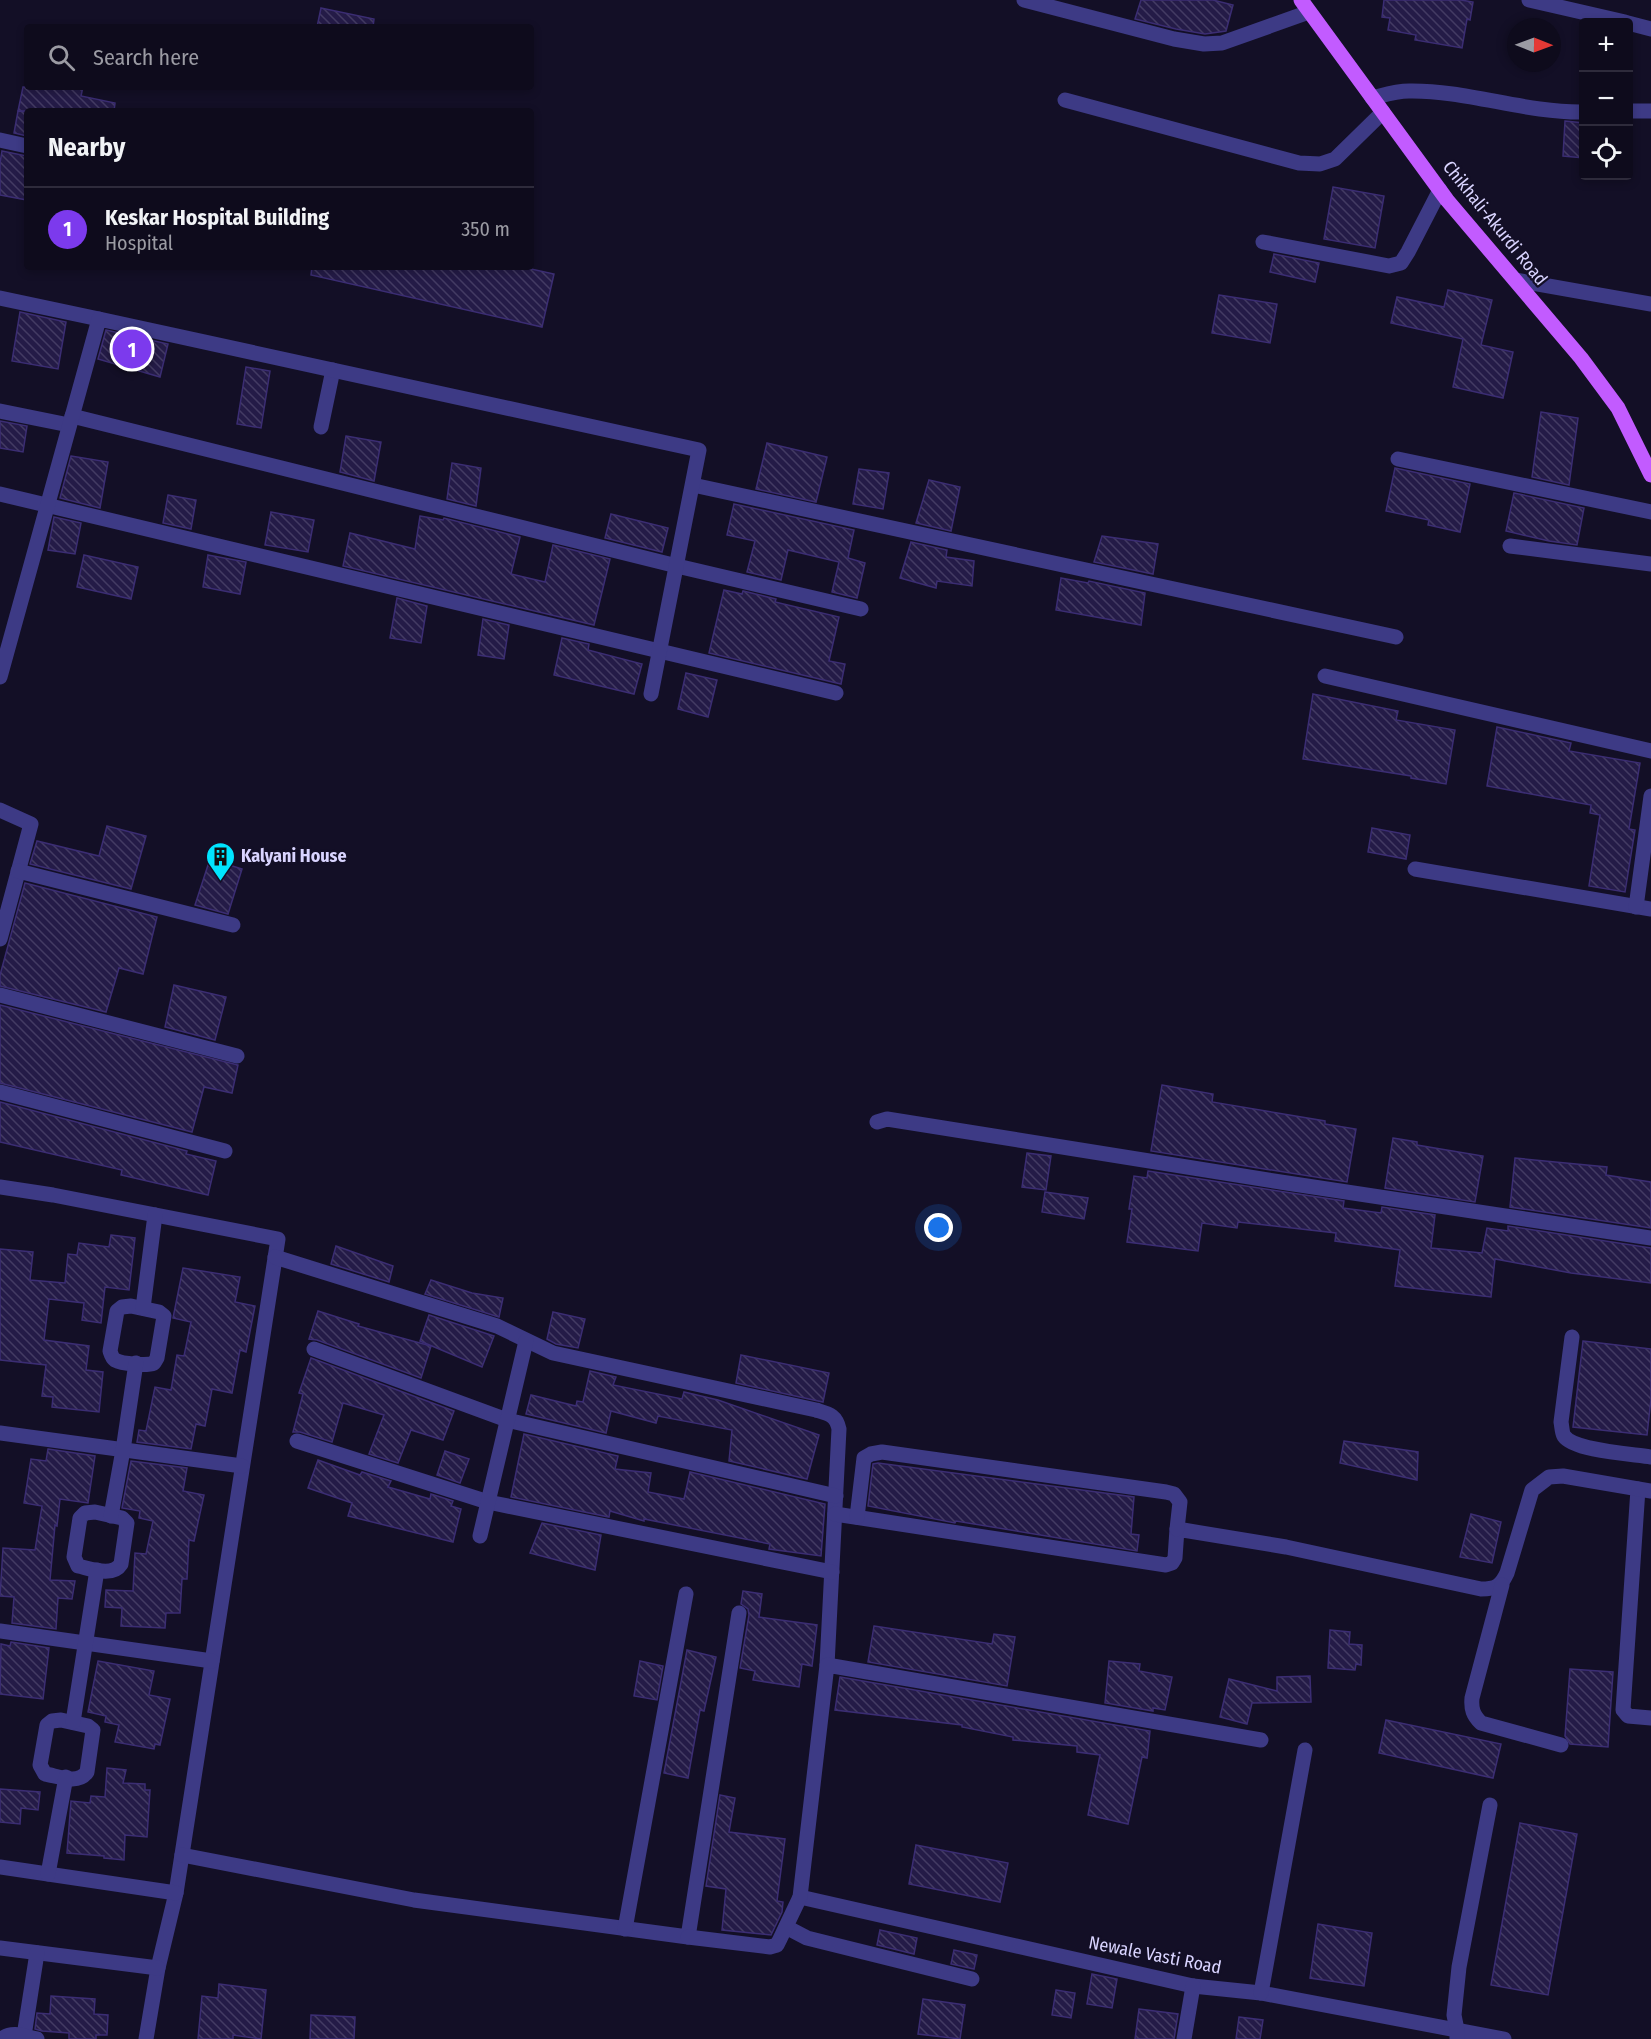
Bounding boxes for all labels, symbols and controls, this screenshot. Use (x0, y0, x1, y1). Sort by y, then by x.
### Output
north arrow (1507, 18, 1561, 72)
map controls (1579, 18, 1633, 180)
button: + (1579, 18, 1633, 72)
search box (24, 24, 534, 90)
icon: search (45, 41, 78, 74)
text: Search here (93, 44, 199, 71)
button: − (1579, 72, 1633, 126)
button: locate (1579, 126, 1633, 180)
text: Nearby (48, 132, 125, 163)
street label: Chikhali-Akurdi Road (1438, 156, 1552, 290)
text: Keskar Hospital Building (105, 204, 329, 231)
text: 1 (63, 217, 72, 241)
text: 350 m (461, 217, 510, 241)
text: Hospital (105, 231, 173, 255)
pin: 1 (112, 326, 152, 372)
building icon: Kalyani House (204, 840, 236, 882)
place label: Kalyani House (241, 845, 347, 867)
your location (924, 1213, 953, 1242)
street label: Newale Vasti Road (1087, 1931, 1223, 1979)

